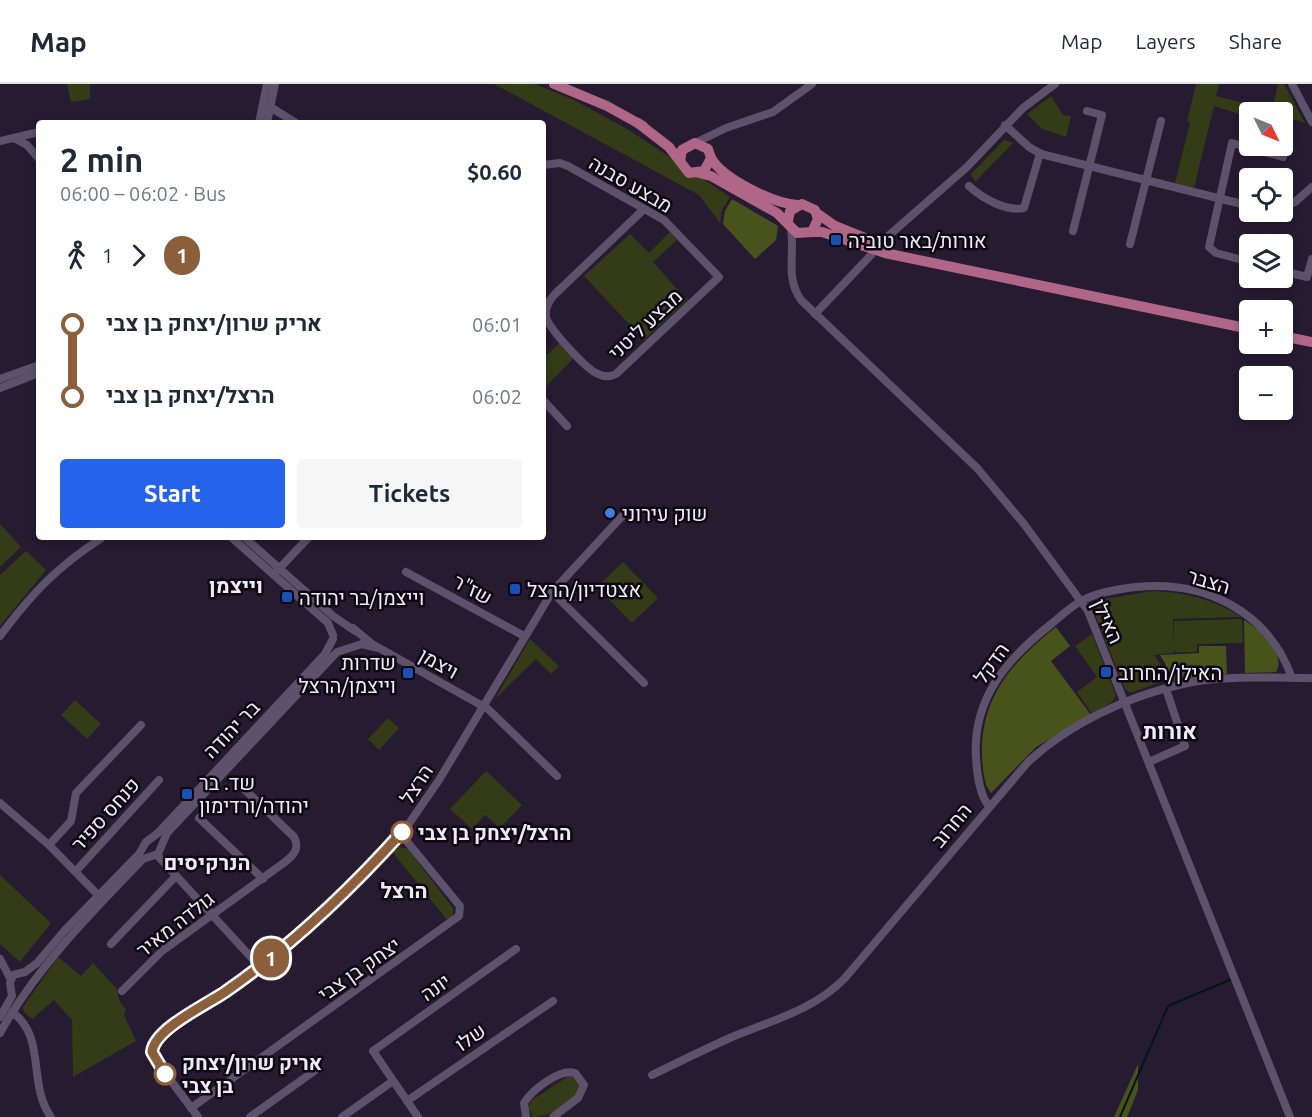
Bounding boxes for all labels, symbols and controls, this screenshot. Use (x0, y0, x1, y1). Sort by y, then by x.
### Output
text: Map (30, 26, 87, 57)
text: Map (1061, 29, 1102, 53)
text: Layers (1135, 29, 1196, 53)
text: Share (1229, 29, 1282, 53)
north arrow (1239, 102, 1293, 156)
map controls (1239, 102, 1293, 420)
text: 2 min (60, 141, 143, 178)
street label: מבצע סבנה (585, 151, 677, 217)
text: $0.60 (467, 159, 522, 184)
button: locate (1239, 168, 1293, 222)
text: 06:00 – 06:02 · Bus (60, 182, 226, 205)
place label: אורות/באר טוביה (848, 229, 987, 252)
marker: אורות/באר טוביה (829, 233, 843, 247)
button: layers (1239, 234, 1293, 288)
icon: walk (60, 239, 93, 272)
icon: forward (122, 239, 155, 272)
text: 1 (176, 243, 188, 267)
text: 1 (102, 244, 113, 267)
street label: מבצע ליטני (603, 284, 687, 364)
button: + (1239, 300, 1293, 354)
text: אריק שרון/יצחק בן צבי (106, 310, 322, 335)
text: 06:01 (472, 313, 522, 336)
button: − (1239, 366, 1293, 420)
text: הרצל/יצחק בן צבי (106, 382, 275, 407)
text: 06:02 (472, 385, 522, 408)
button: Start (60, 459, 285, 528)
button: Tickets (297, 459, 522, 528)
place label: שוק עירוני (622, 502, 707, 525)
marker: שוק עירוני (603, 506, 617, 520)
street label: הצבר (1185, 564, 1233, 598)
street label: שז"ר (450, 569, 496, 609)
district label: וייצמן (209, 573, 263, 597)
place label: אצטדיון/הרצל (527, 578, 641, 601)
marker: אצטדיון/הרצל (508, 582, 522, 596)
place label: וייצמן/בר יהודה (299, 586, 425, 609)
marker: וייצמן/בר יהודה (280, 590, 294, 604)
street label: האילן (1088, 595, 1128, 647)
street label: הדקל (969, 638, 1013, 688)
street label: ויצמן (415, 643, 463, 683)
place label: שדרות וייצמן/הרצל (299, 651, 396, 697)
place label: האילן/החרוב (1118, 661, 1222, 684)
marker: האילן/החרוב (1099, 665, 1113, 679)
marker: שדרות וייצמן/הרצל (401, 666, 415, 680)
street label: בר יהודה (198, 695, 264, 762)
district label: אורות (1143, 718, 1197, 743)
street label: הרצל (395, 760, 437, 808)
place label: שד. בר יהודה/ורדימון (199, 771, 309, 817)
street label: פנחס ספיר (66, 773, 144, 855)
marker: שד. בר יהודה/ורדימון (180, 787, 194, 801)
street label: החרוב (926, 798, 976, 852)
marker: הרצל/יצחק בן צבי (391, 821, 413, 843)
place label: הרצל/יצחק בן צבי (418, 821, 571, 844)
district label: הנרקיסים (163, 850, 251, 874)
district label: הרצל (380, 878, 428, 902)
street label: גולדה מאיר (132, 887, 218, 961)
street label: יצחק בן צבי (314, 932, 404, 1006)
line badge: 1 (252, 938, 290, 978)
text: 1 (265, 946, 277, 970)
street label: יונה (416, 969, 454, 1005)
street label: שלו (450, 1018, 490, 1056)
place label: אריק שרון/יצחק בן צבי (182, 1051, 322, 1097)
marker: אריק שרון/יצחק בן צבי (154, 1063, 176, 1085)

